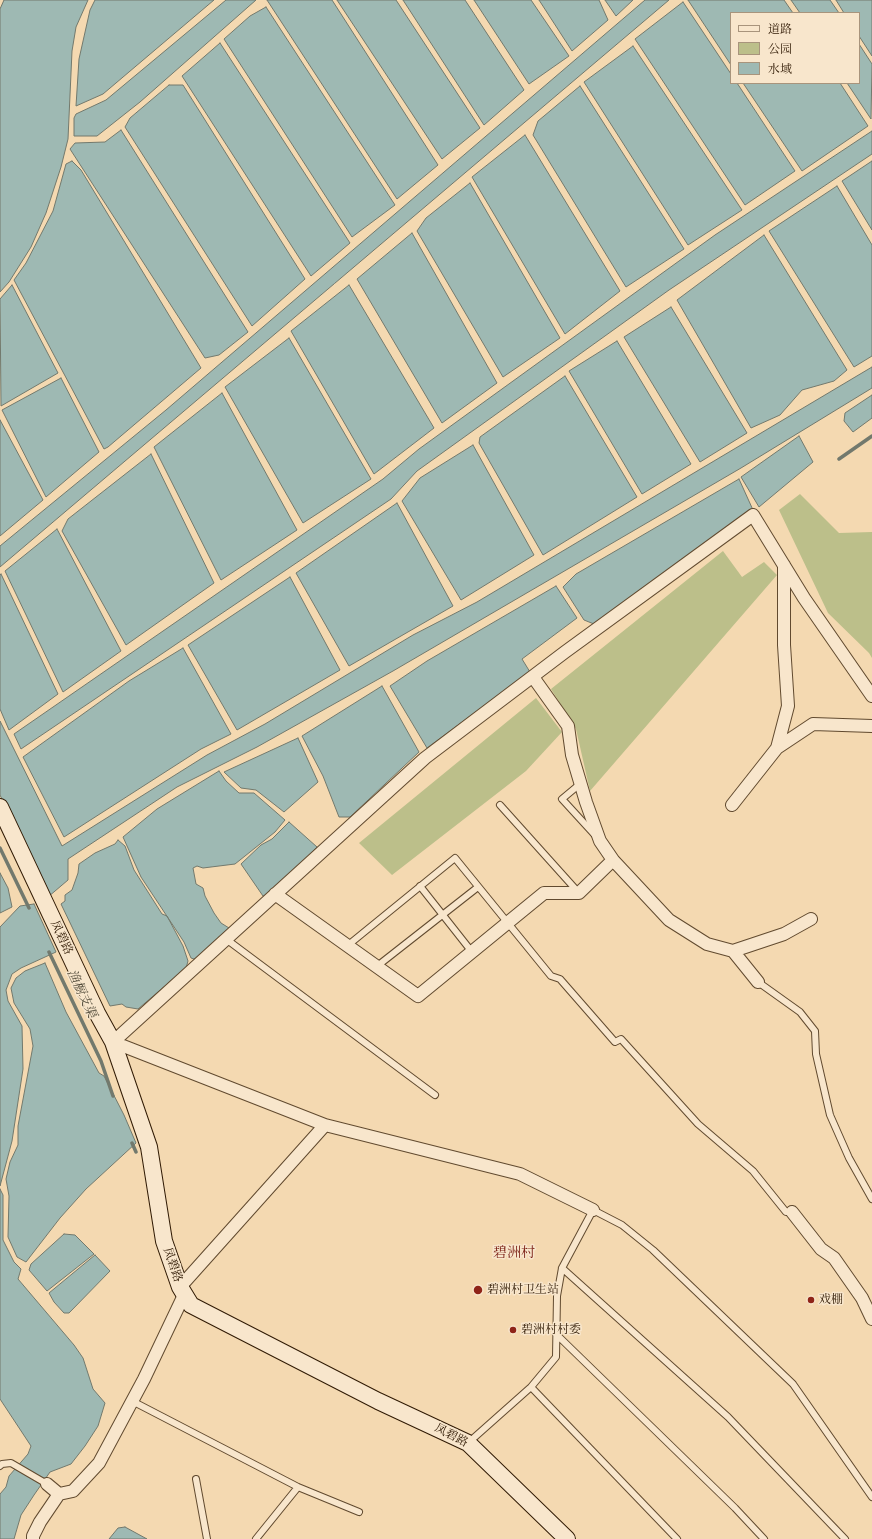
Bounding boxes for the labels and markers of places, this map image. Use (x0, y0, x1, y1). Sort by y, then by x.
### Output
place label: 碧洲村卫生站 (487, 1283, 559, 1297)
marker: 碧洲村卫生站 (472, 1284, 484, 1296)
place label: 戏棚 (819, 1293, 843, 1307)
marker: 戏棚 (806, 1295, 816, 1305)
place label: 碧洲村村委 (521, 1323, 581, 1337)
marker: 碧洲村村委 (508, 1325, 518, 1335)

